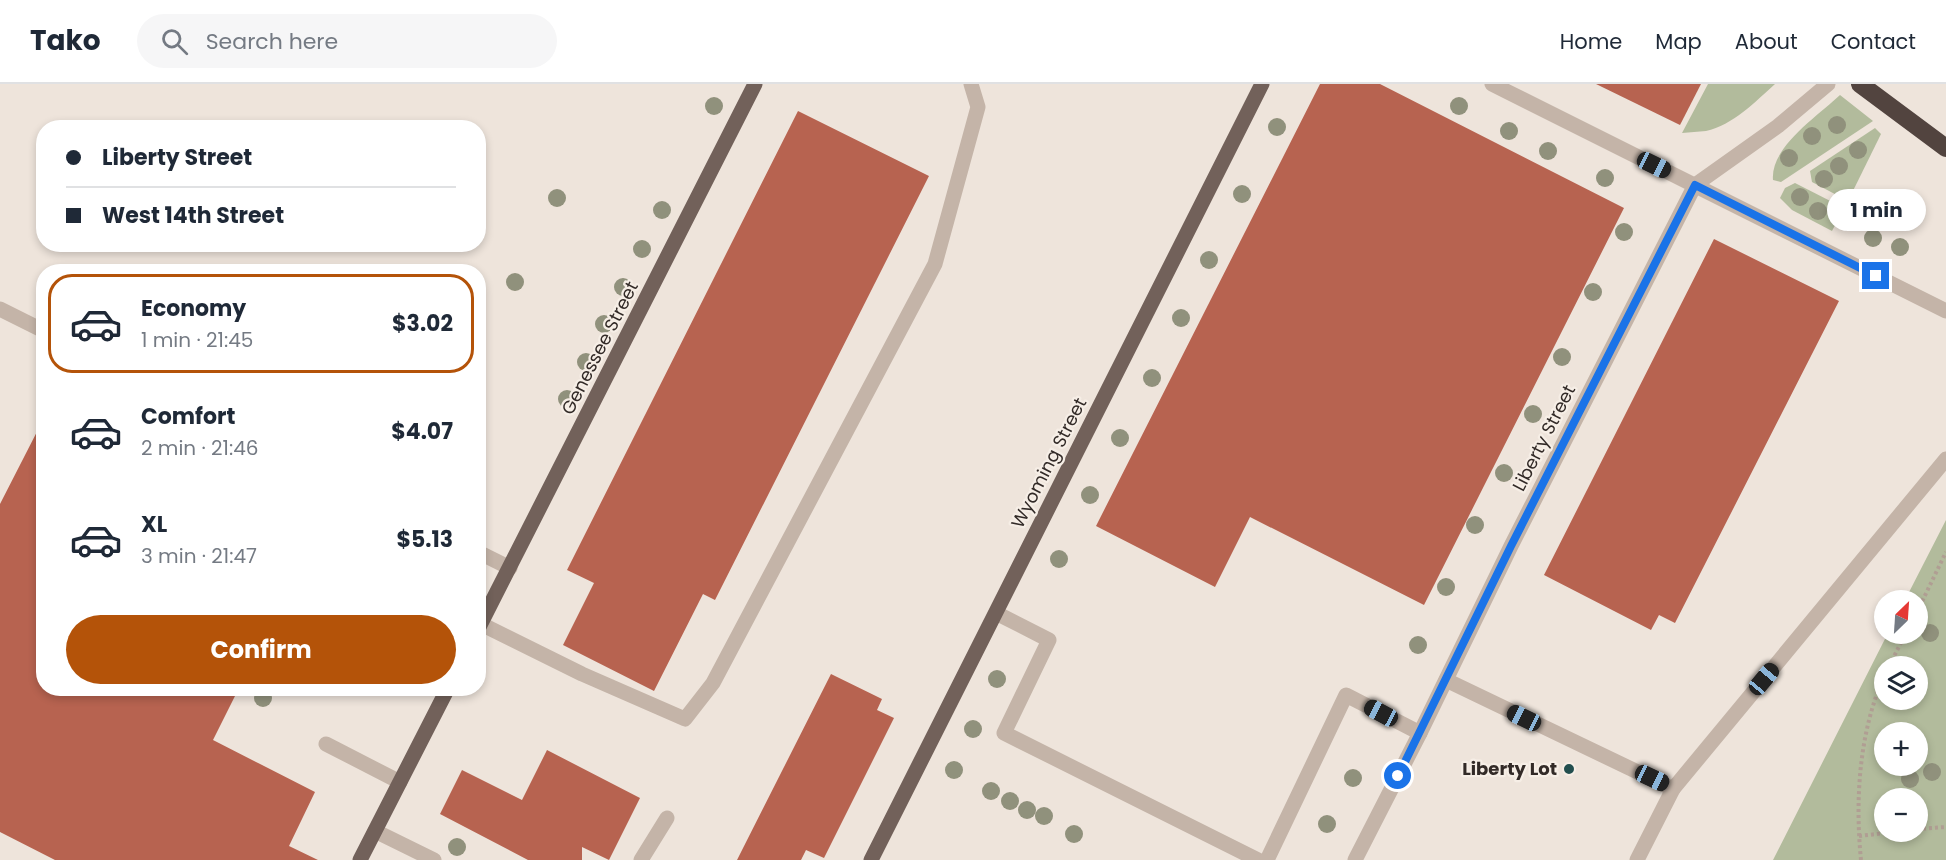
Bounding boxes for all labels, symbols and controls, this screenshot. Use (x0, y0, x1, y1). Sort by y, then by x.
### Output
search box (137, 14, 557, 68)
text: Tako (30, 21, 101, 60)
icon: search (158, 25, 191, 58)
text: Search here (206, 26, 338, 57)
text: Home (1560, 27, 1622, 56)
text: Map (1655, 27, 1702, 56)
text: About (1735, 27, 1798, 56)
text: Contact (1831, 27, 1916, 56)
text: Liberty Street (102, 142, 252, 173)
car (1634, 149, 1674, 181)
callout: 1 min (1826, 189, 1926, 231)
text: 1 min (1850, 196, 1903, 224)
text: West 14th Street (102, 200, 284, 231)
route end (1862, 262, 1889, 289)
street label: Genessee Street (555, 277, 644, 419)
text: Economy (141, 293, 246, 324)
icon: car (69, 297, 123, 351)
text: $3.02 (392, 308, 453, 339)
text: 1 min · 21:45 (141, 326, 253, 354)
street label: Liberty Street (1506, 380, 1581, 495)
street label: Wyoming Street (1005, 393, 1092, 532)
text: Comfort (141, 401, 235, 432)
icon: car (69, 405, 123, 459)
text: $4.07 (391, 416, 453, 447)
text: 2 min · 21:46 (141, 434, 259, 462)
text: XL (141, 509, 167, 540)
icon: car (69, 513, 123, 567)
text: $5.13 (396, 524, 453, 555)
text: 3 min · 21:47 (141, 542, 257, 570)
north arrow (1874, 590, 1928, 644)
map controls (1874, 590, 1928, 842)
button: Confirm (66, 615, 456, 684)
button: layers (1874, 656, 1928, 710)
car (1746, 659, 1782, 699)
car (1361, 697, 1401, 729)
car (1504, 702, 1544, 734)
button: + (1874, 722, 1928, 776)
place label: Liberty Lot (1462, 756, 1557, 781)
route start (1384, 762, 1411, 789)
marker: Liberty Lot (1562, 762, 1576, 776)
car (1632, 762, 1672, 794)
button: − (1874, 788, 1928, 842)

